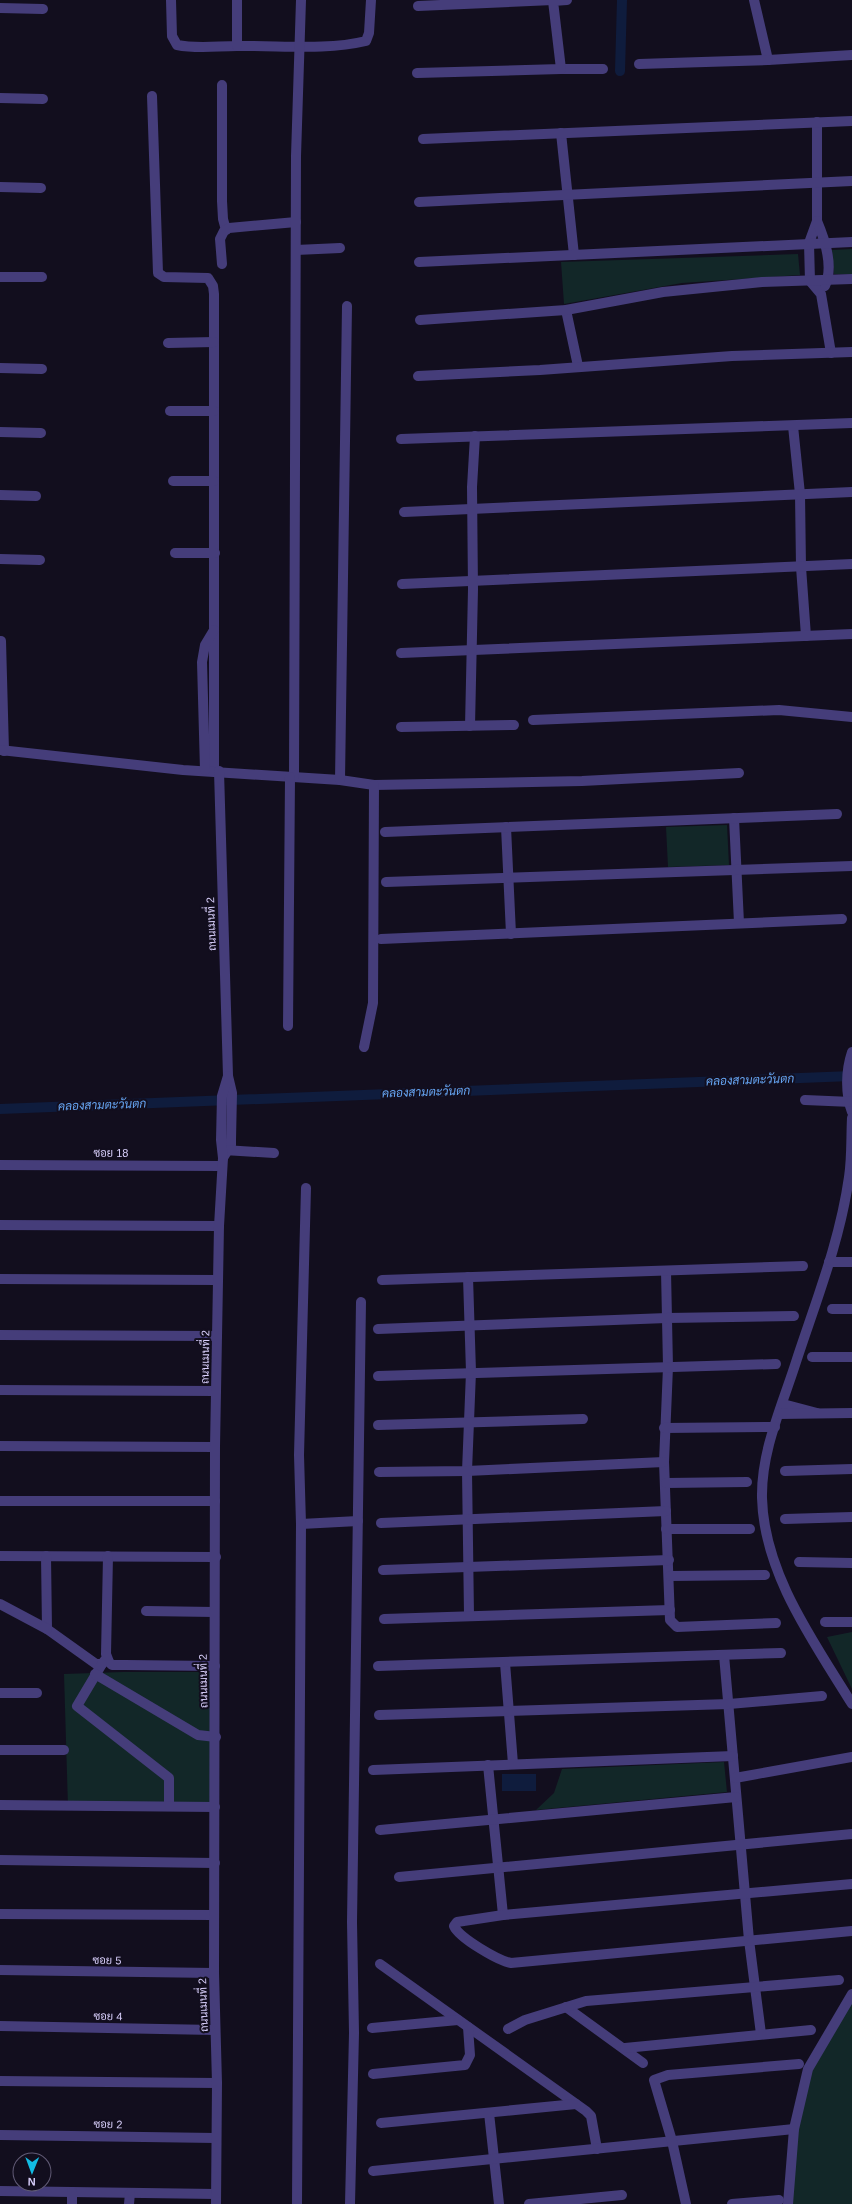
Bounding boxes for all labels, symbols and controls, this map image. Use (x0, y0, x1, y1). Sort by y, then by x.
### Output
street label: ถนนเมนที่ 2 (199, 897, 218, 951)
water label: คลองสามตะวันตก (706, 1071, 795, 1089)
water label: คลองสามตะวันตก (382, 1083, 471, 1101)
water label: คลองสามตะวันตก (58, 1096, 147, 1114)
street label: ซอย 18 (94, 1147, 128, 1159)
street label: ถนนเมนที่ 2 (194, 1330, 211, 1384)
street label: ถนนเมนที่ 2 (192, 1654, 209, 1708)
street label: ซอย 5 (93, 1954, 121, 1966)
street label: ถนนเมนที่ 2 (191, 1978, 210, 2032)
street label: ซอย 4 (94, 2010, 122, 2022)
street label: ซอย 2 (94, 2118, 122, 2130)
north arrow (12, 2152, 52, 2192)
text: N (28, 2176, 36, 2188)

